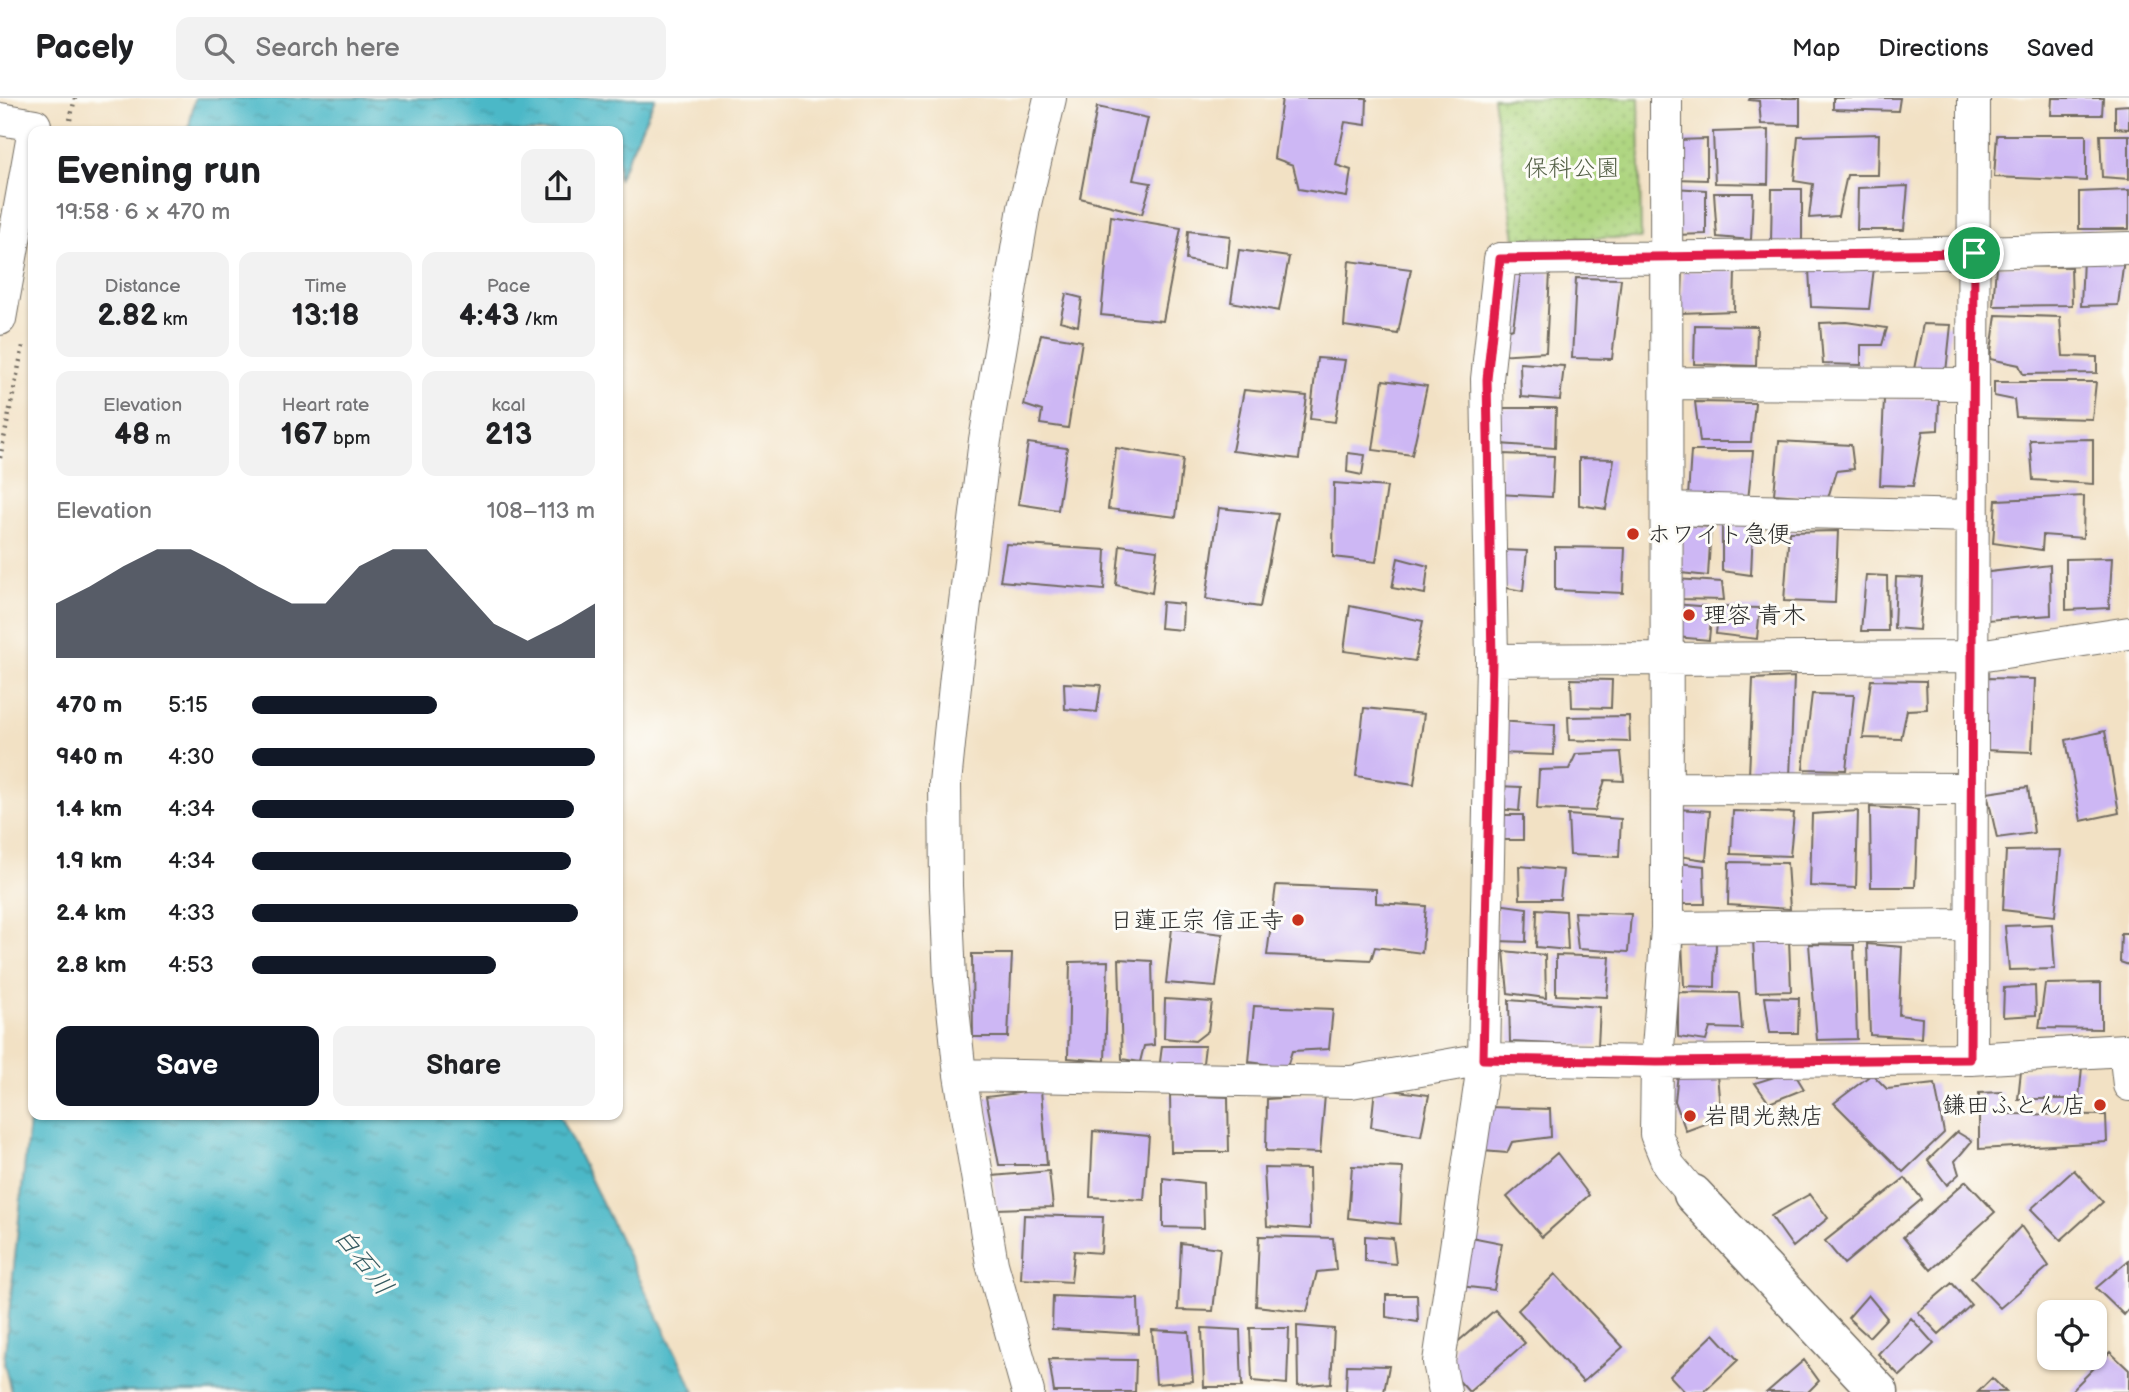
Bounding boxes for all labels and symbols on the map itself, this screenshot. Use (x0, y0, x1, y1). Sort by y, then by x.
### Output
park label: 保科公園 (1524, 154, 1620, 183)
pin (1944, 223, 2004, 283)
place label: ホワイト急便 (1647, 520, 1791, 549)
marker: ホワイト急便 (1625, 526, 1641, 542)
place label: 理容 青木 (1703, 601, 1805, 630)
marker: 理容 青木 (1681, 607, 1697, 623)
place label: 日蓮正宗 信正寺 (1110, 906, 1284, 935)
marker: 日蓮正宗 信正寺 (1290, 912, 1306, 928)
place label: 鎌田ふとん店 (1942, 1091, 2086, 1120)
marker: 鎌田ふとん店 (2092, 1097, 2108, 1113)
place label: 岩間光熱店 (1704, 1102, 1824, 1131)
marker: 岩間光熱店 (1682, 1108, 1698, 1124)
water label: 白石川 (327, 1222, 399, 1302)

